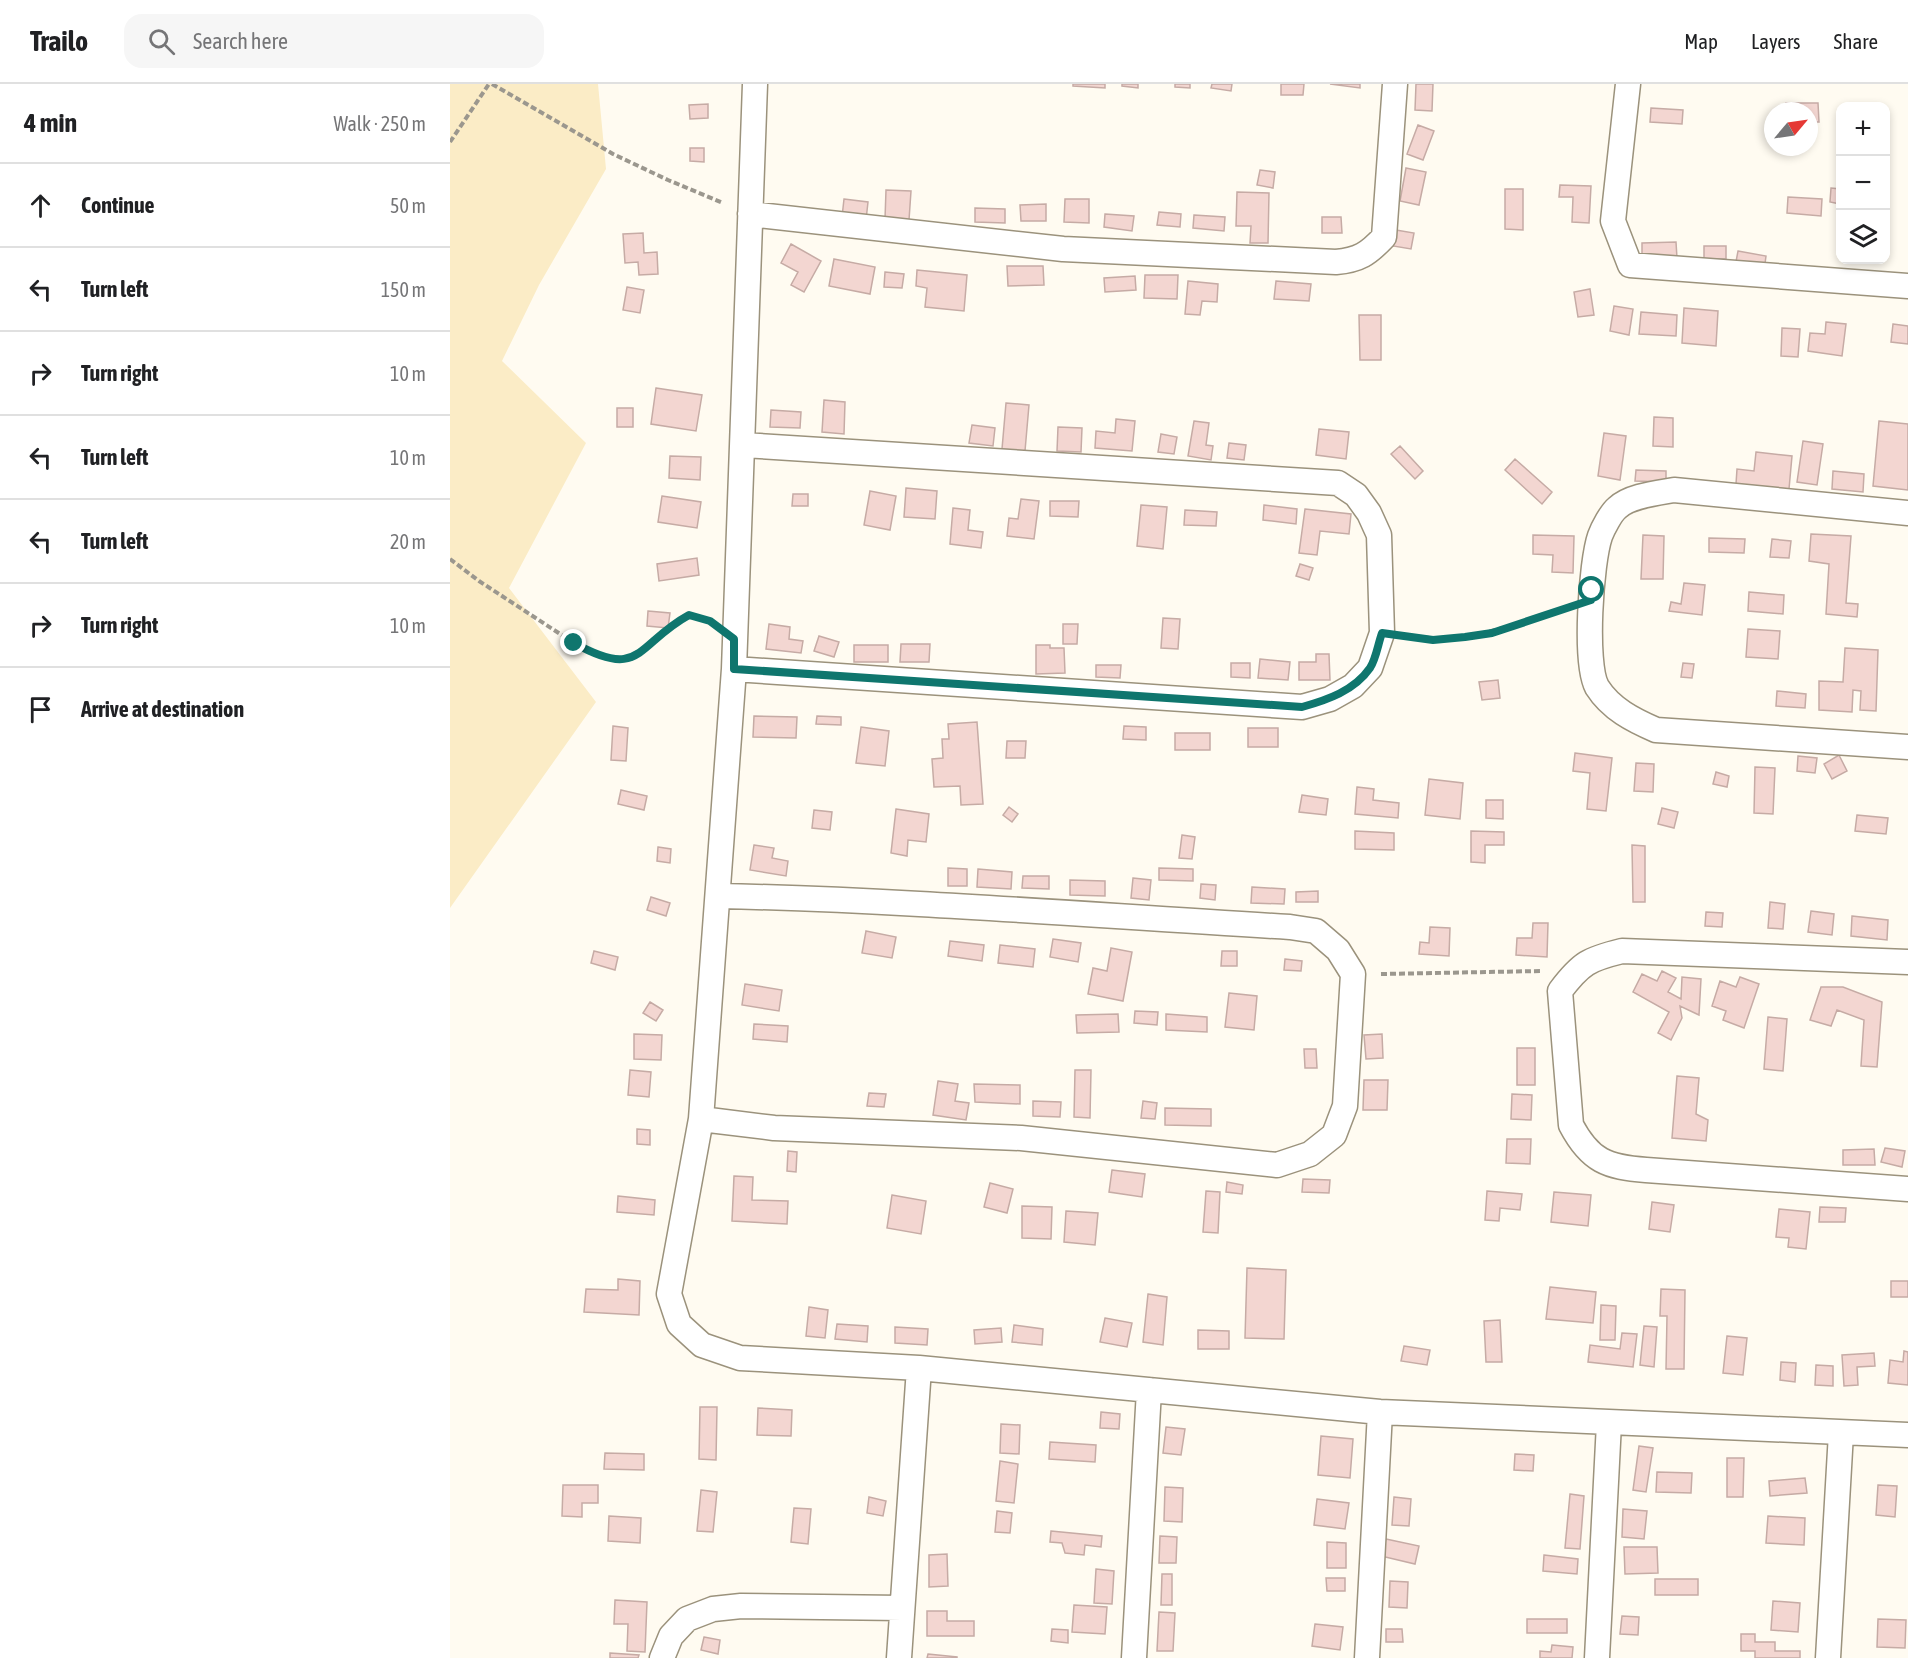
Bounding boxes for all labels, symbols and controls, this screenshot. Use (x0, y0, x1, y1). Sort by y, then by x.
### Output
search box (124, 14, 544, 68)
text: Trailo (30, 25, 88, 57)
icon: search (145, 25, 178, 58)
text: Search here (193, 28, 288, 54)
text: Map (1684, 29, 1718, 53)
text: Layers (1751, 29, 1801, 53)
text: Share (1834, 29, 1878, 53)
north arrow (1764, 102, 1818, 156)
map controls (1836, 102, 1890, 264)
button: + (1836, 102, 1890, 156)
text: 4 min (24, 108, 77, 138)
text: Walk · 250 m (334, 112, 426, 135)
button: − (1836, 156, 1890, 210)
icon: ahead (24, 189, 57, 222)
text: Continue (81, 192, 155, 218)
text: 50 m (390, 194, 426, 217)
button: layers (1836, 210, 1890, 264)
icon: left (24, 273, 57, 306)
text: Turn left (81, 276, 148, 302)
text: 150 m (381, 278, 426, 301)
icon: right (24, 357, 57, 390)
text: Turn right (81, 360, 158, 386)
text: 10 m (390, 362, 426, 385)
icon: left (24, 441, 57, 474)
text: Turn left (81, 444, 148, 470)
text: 10 m (390, 446, 426, 469)
icon: left (24, 525, 57, 558)
text: Turn left (81, 528, 148, 554)
text: 20 m (390, 530, 426, 553)
route start (1578, 576, 1604, 602)
icon: right (24, 609, 57, 642)
text: Turn right (81, 612, 158, 638)
text: 10 m (390, 614, 426, 637)
route end (560, 629, 586, 655)
icon: arrive (24, 693, 57, 726)
text: Arrive at destination (81, 696, 244, 722)

